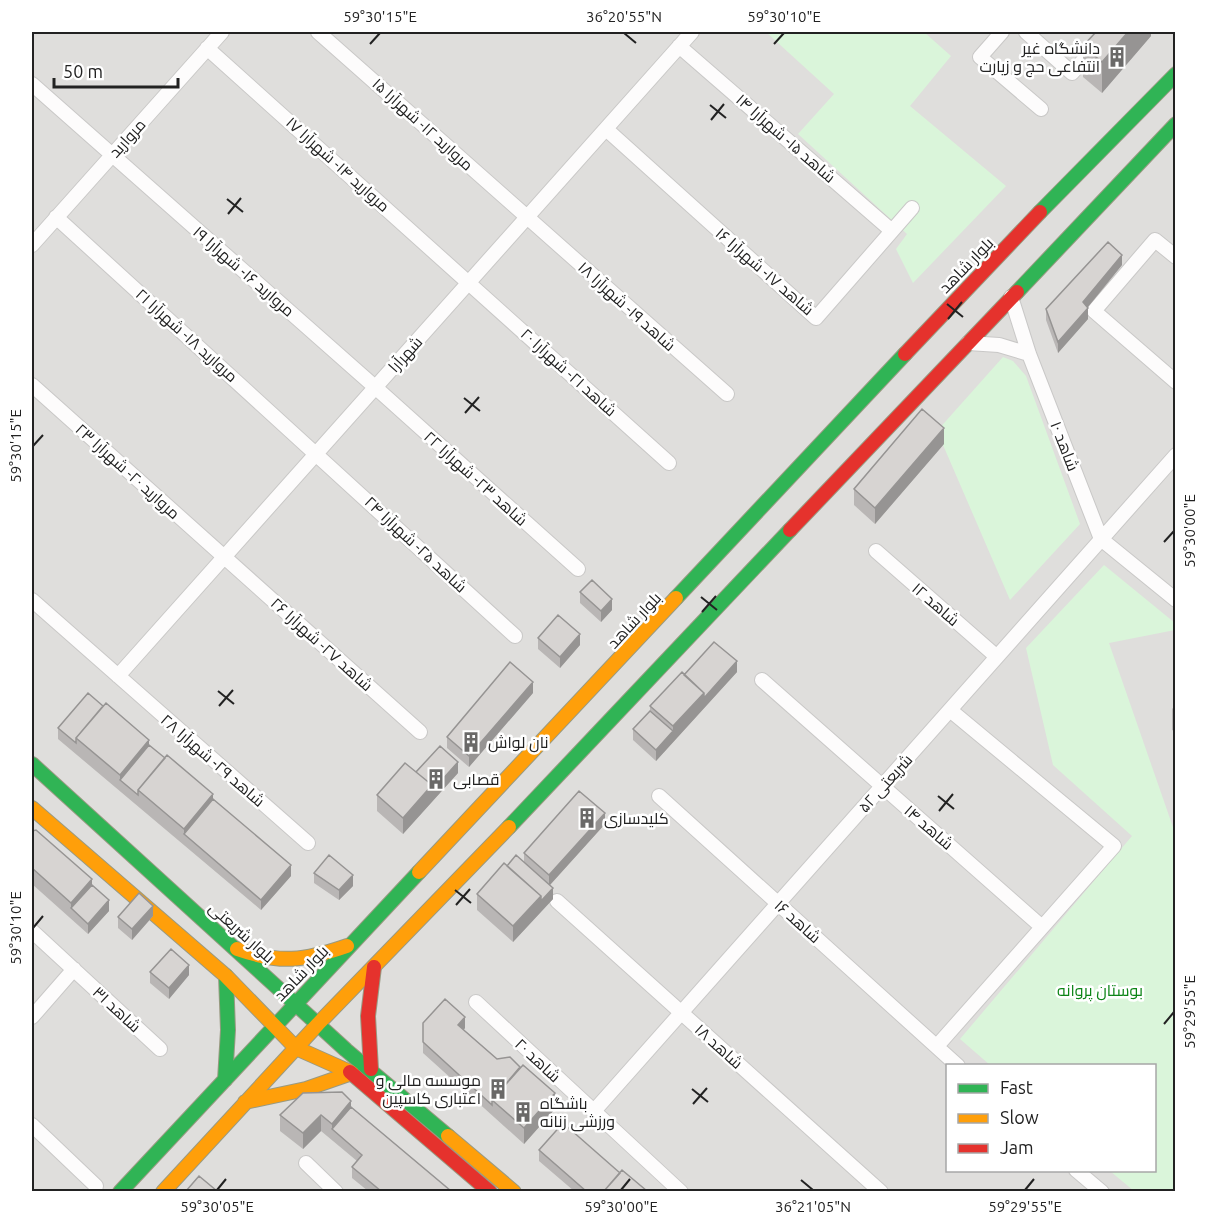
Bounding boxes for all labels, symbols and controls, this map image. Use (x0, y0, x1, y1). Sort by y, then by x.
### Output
text: 59°30'15"E (343, 8, 417, 25)
text: 36°20'55"N (586, 8, 662, 25)
text: 59°30'10"E (747, 8, 821, 25)
place label: دانشگاه غیر انتفاعی حج و زیارت (979, 39, 1100, 78)
building icon: دانشگاه غیر انتفاعی حج و زیارت (1105, 45, 1129, 69)
scale bar (54, 51, 178, 89)
text: 50 m (63, 61, 103, 81)
street label: مروارید ۱۲- شهرآرا ۱۵ (368, 74, 477, 175)
street label: شاهد ۱۵- شهرآرا ۱۴ (731, 90, 839, 187)
street label: مروارید ۱۴- شهرآرا ۱۷ (281, 113, 393, 217)
street label: مروارید (105, 115, 150, 161)
street label: مروارید ۱۶- شهرآرا ۱۹ (188, 222, 298, 321)
street label: شاهد ۱۷- شهرآرا ۱۶ (711, 224, 818, 320)
street label: بلوار شاهد (935, 234, 997, 297)
street label: شاهد ۱۹- شهرآرا ۱۸ (573, 258, 679, 356)
street label: مروارید ۱۸- شهرآرا ۲۱ (131, 285, 242, 387)
street label: شاهد ۲۱- شهرآرا ۲۰ (516, 324, 620, 421)
street label: شهرآرا (384, 333, 427, 377)
text: 59°30'15"E (7, 409, 24, 483)
street label: شاهد ۱۰ (1047, 419, 1083, 473)
street label: مروارید ۲۰- شهرآرا ۲۳ (71, 420, 184, 524)
street label: شاهد ۲۳- شهرآرا ۲۲ (419, 427, 531, 530)
street label: شاهد ۲۵- شهرآرا ۲۴ (360, 492, 471, 597)
text: 59°30'00"E (1181, 494, 1198, 568)
street label: شاهد ۱۲ (909, 579, 963, 629)
street label: بلوار شاهد (604, 588, 665, 652)
street label: شاهد ۲۷- شهرآرا ۲۶ (266, 594, 377, 696)
street label: شاهد ۲۹- شهرآرا ۲۸ (156, 710, 269, 811)
building icon: نان لواش (459, 730, 483, 754)
place label: نان لواش (488, 733, 549, 753)
street label: شریعتی ۵۲ (854, 750, 917, 817)
building icon: قصابی (424, 767, 448, 791)
place label: قصابی (453, 770, 500, 790)
street label: شاهد ۱۴ (901, 801, 957, 853)
building icon: کلیدسازی (575, 806, 599, 830)
place label: کلیدسازی (604, 809, 669, 829)
text: 59°30'10"E (7, 891, 24, 965)
street label: شاهد ۱۶ (771, 896, 825, 946)
street label: بلوار شریعتی (204, 898, 278, 967)
street label: بلوار شاهد (270, 942, 332, 1005)
text: 59°29'55"E (1181, 975, 1198, 1049)
park label: بوستان پروانه (1057, 981, 1143, 1002)
street label: شاهد ۳۱ (89, 982, 145, 1036)
street label: شاهد ۱۸ (691, 1020, 747, 1072)
street label: شاهد ۲۰ (512, 1035, 564, 1085)
legend (946, 1064, 1156, 1172)
place label: موسسه مالی و اعتباری کاسپین (376, 1071, 481, 1109)
building icon: موسسه مالی و اعتباری کاسپین (486, 1077, 510, 1101)
text: Fast (1000, 1077, 1033, 1097)
place label: باشگاه ورزشی زنانه (540, 1094, 615, 1132)
building icon: باشگاه ورزشی زنانه (511, 1100, 535, 1124)
text: Slow (1000, 1107, 1039, 1127)
text: Jam (1000, 1137, 1034, 1157)
text: 59°30'05"E (180, 1198, 254, 1215)
text: 59°30'00"E (584, 1198, 658, 1215)
text: 36°21'05"N (775, 1198, 851, 1215)
text: 59°29'55"E (988, 1198, 1062, 1215)

